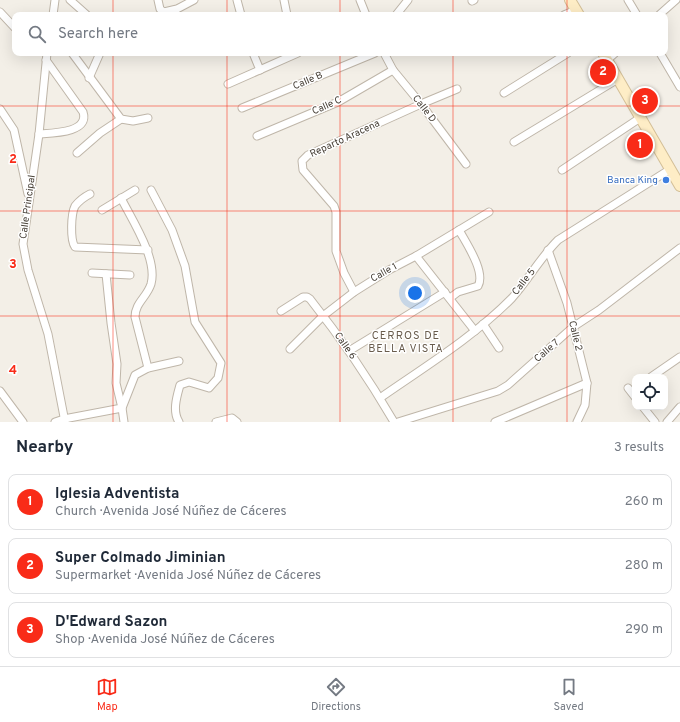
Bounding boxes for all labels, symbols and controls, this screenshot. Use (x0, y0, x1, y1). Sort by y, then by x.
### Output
search box (12, 12, 668, 56)
icon: search (26, 23, 48, 45)
text: Search here (58, 25, 138, 44)
pin: 2 (590, 57, 616, 87)
street label: Calle B (291, 69, 325, 93)
pin: 3 (632, 86, 658, 116)
street label: Calle D (409, 93, 439, 126)
street label: Calle C (310, 94, 344, 118)
street label: Reparto Aracena (308, 117, 382, 161)
pin: 1 (627, 130, 653, 160)
text: 2 (9, 152, 17, 168)
street label: Calle Principal (17, 174, 39, 240)
place label: Banca King (607, 174, 658, 187)
marker: Banca King (661, 175, 671, 185)
text: 3 (9, 257, 17, 273)
street label: Calle 1 (368, 260, 400, 286)
street label: Calle 5 (509, 266, 539, 298)
your location (405, 283, 425, 303)
street label: Calle 2 (565, 320, 585, 352)
district label: CERROS DE BELLA VISTA (368, 329, 444, 356)
street label: Calle 6 (331, 330, 359, 362)
street label: Calle 7 (532, 336, 562, 366)
text: 4 (9, 363, 17, 379)
map controls (632, 374, 668, 410)
button: locate (632, 374, 668, 410)
text: Nearby (16, 437, 73, 459)
text: 3 results (614, 440, 664, 456)
text: Iglesia Adventista (55, 485, 179, 504)
text: 1 (27, 494, 33, 510)
text: 260 m (625, 494, 663, 510)
text: Church · Avenida José Núñez de Cáceres (55, 504, 287, 520)
text: Super Colmado Jiminian (55, 549, 226, 568)
text: 2 (26, 558, 34, 574)
text: 280 m (625, 558, 663, 574)
text: Supermarket · Avenida José Núñez de Cáceres (55, 568, 321, 584)
text: D'Edward Sazon (55, 613, 167, 632)
text: 3 (26, 622, 34, 638)
text: 290 m (625, 622, 663, 638)
text: Shop · Avenida José Núñez de Cáceres (55, 632, 275, 648)
tab: Map (96, 676, 118, 714)
tab: Directions (311, 676, 361, 714)
tab: Saved (553, 676, 584, 714)

